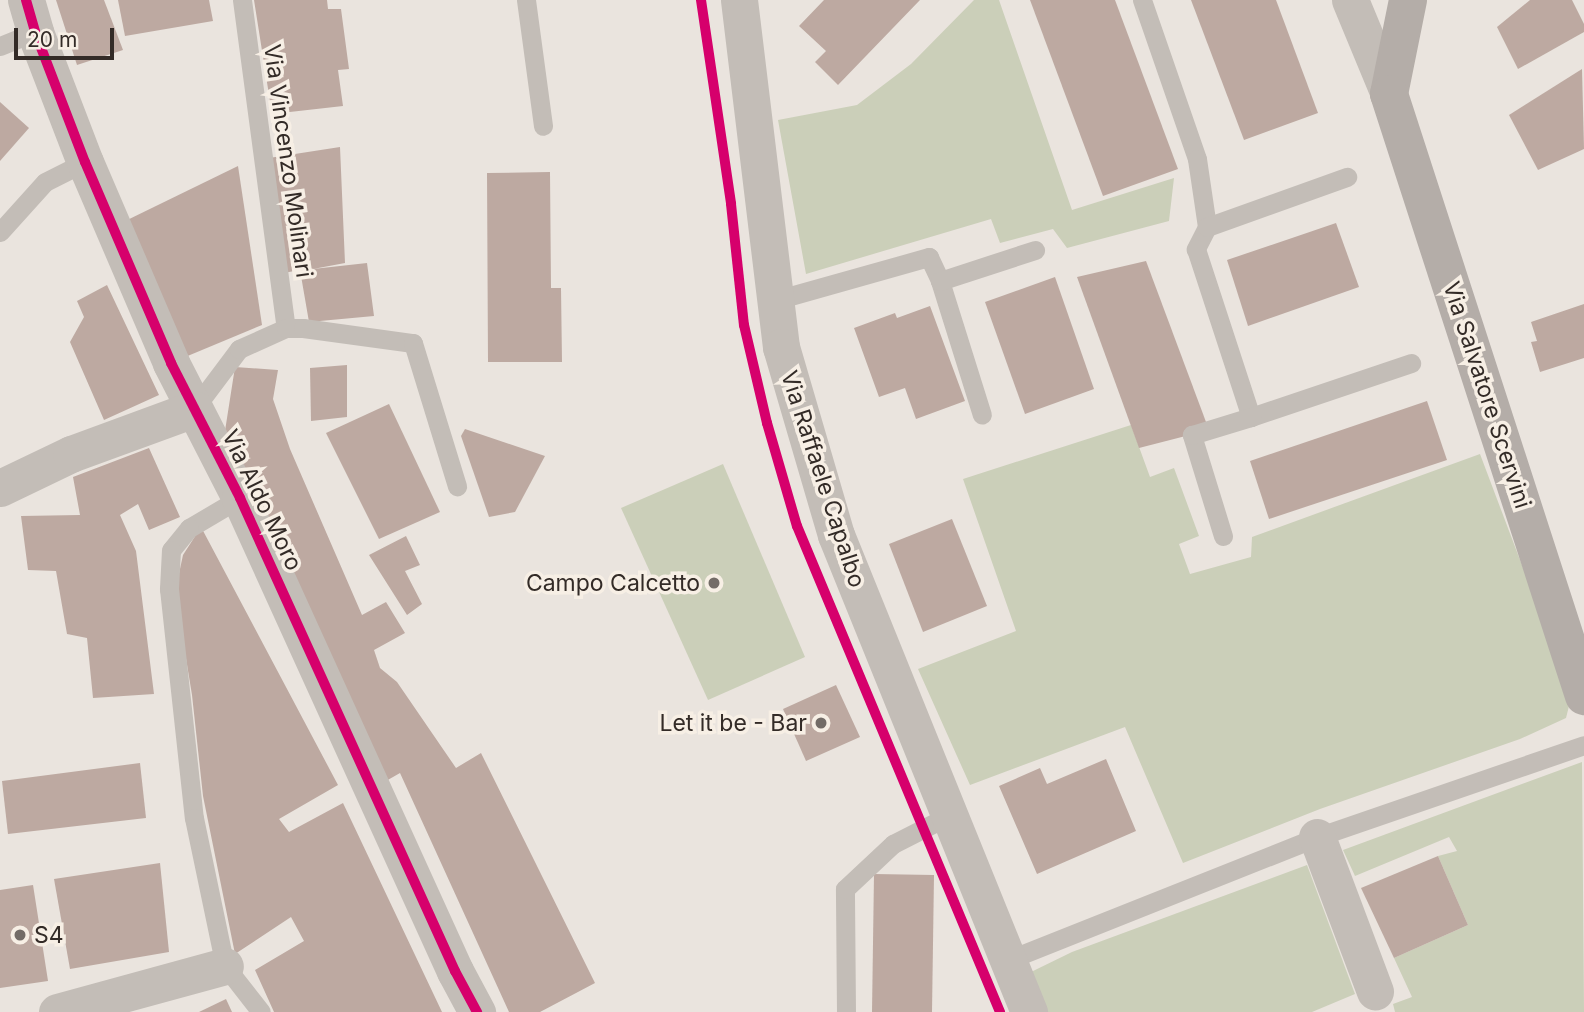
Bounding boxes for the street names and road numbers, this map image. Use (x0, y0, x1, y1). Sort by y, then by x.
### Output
street label: Via Vincenzo Molinari (258, 43, 318, 279)
street label: Via Salvatore Scervini (1437, 278, 1537, 512)
street label: Via Raffaele Capalbo (775, 367, 871, 591)
street label: Via Aldo Moro (216, 425, 308, 575)

